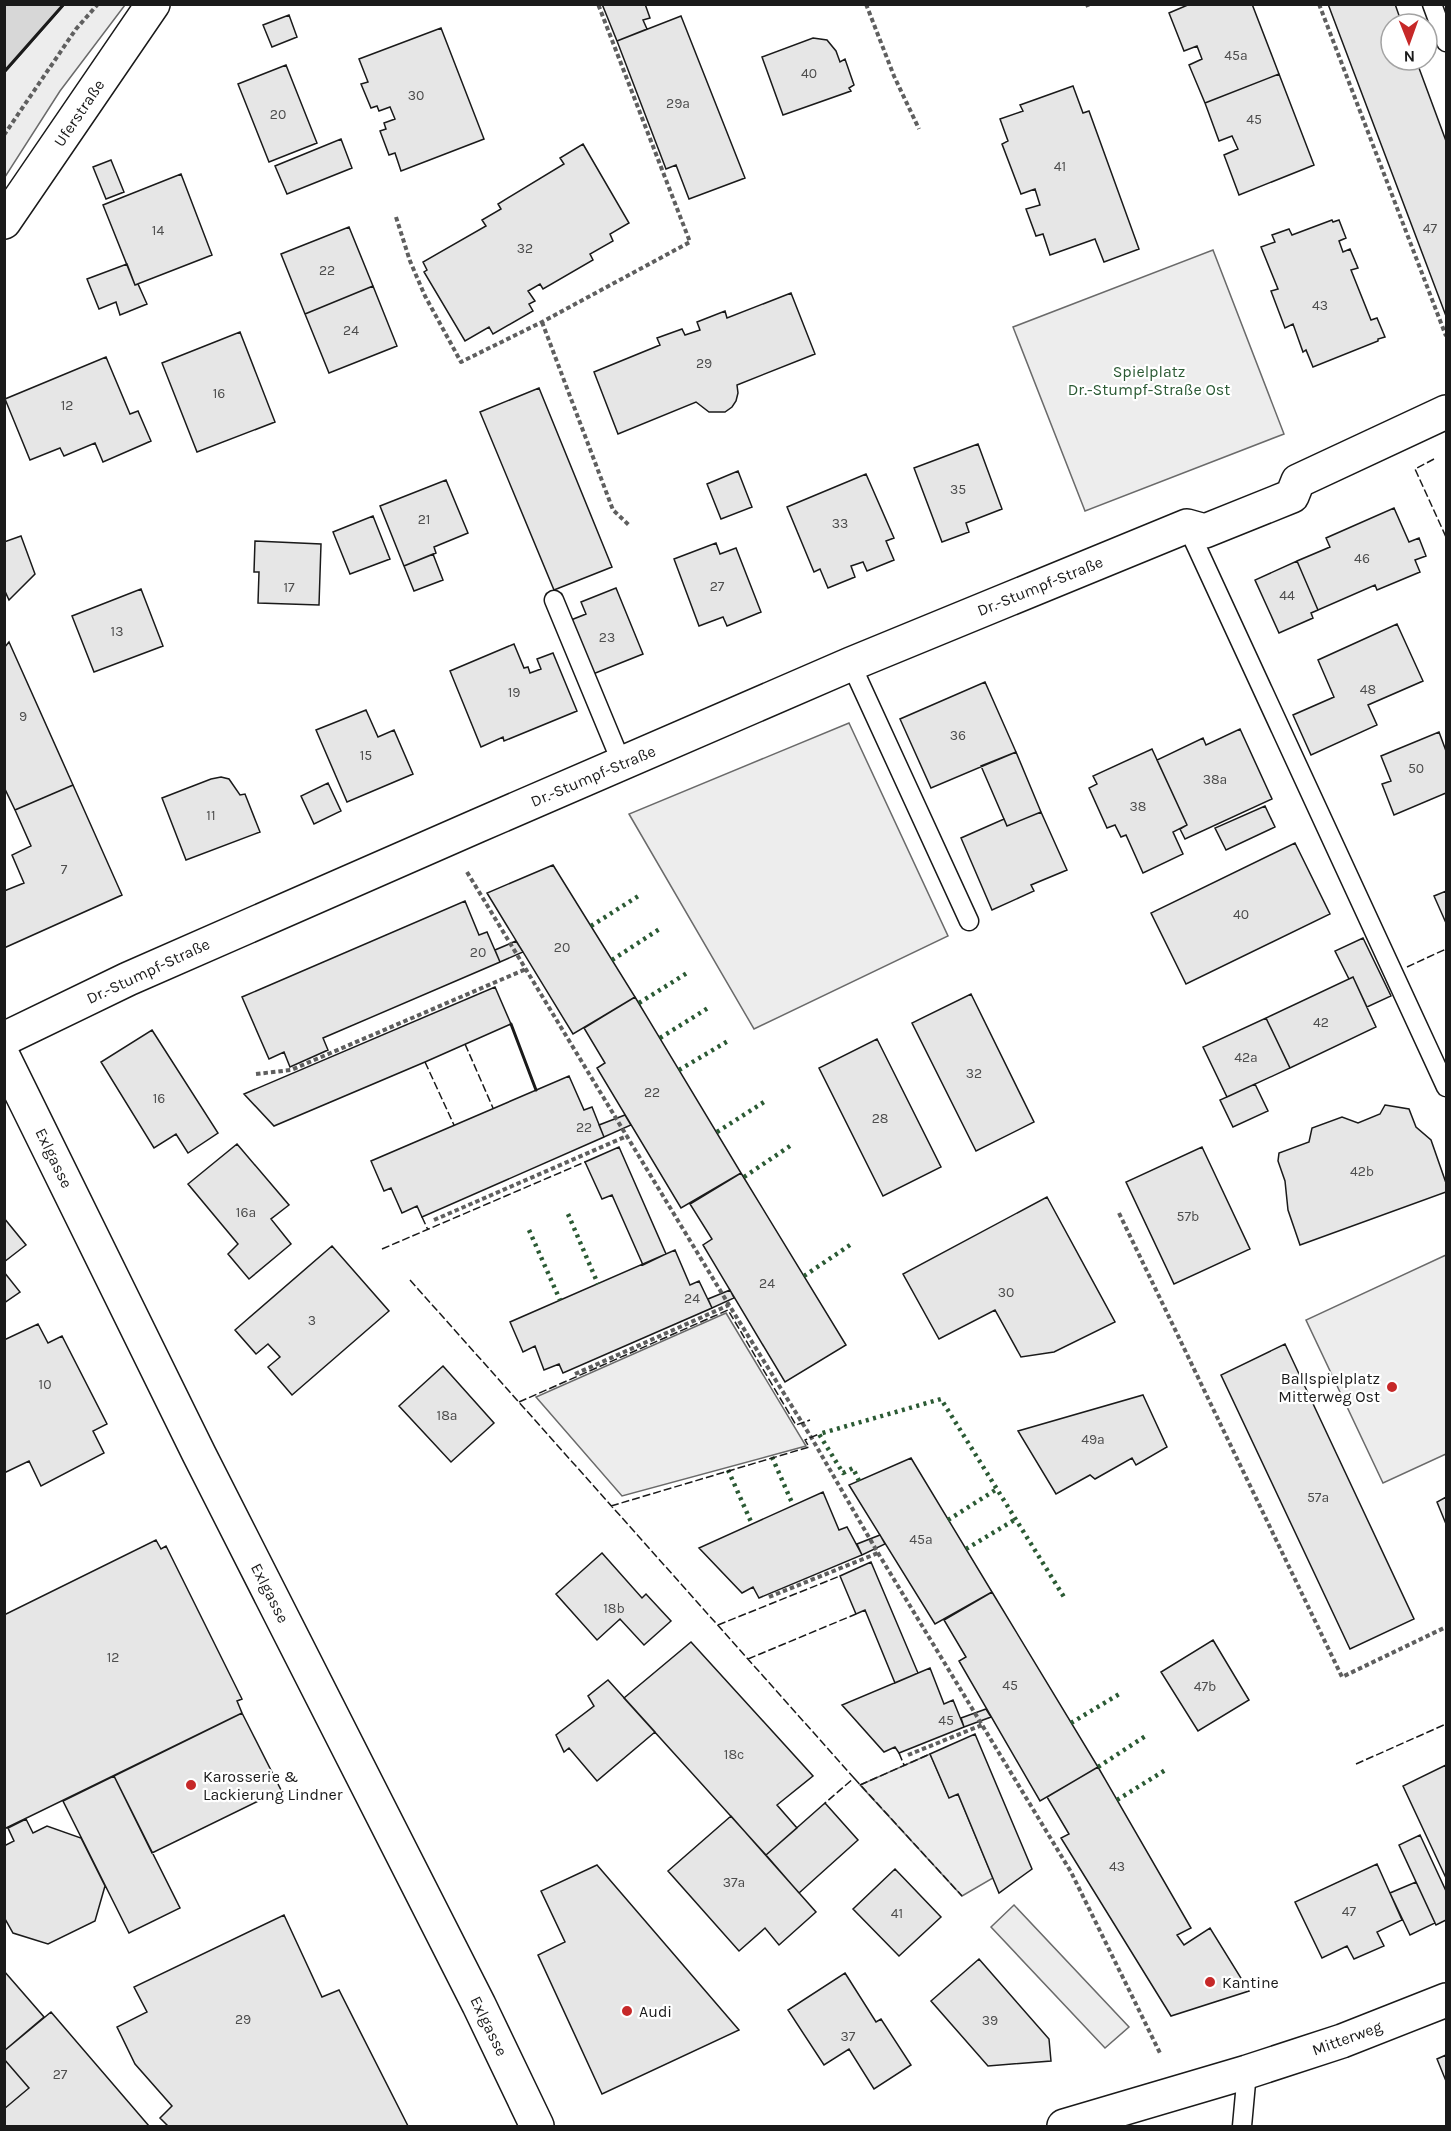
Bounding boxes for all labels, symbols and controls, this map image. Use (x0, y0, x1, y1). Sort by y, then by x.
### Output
north arrow (1379, 12, 1439, 72)
house number: 45a (1224, 47, 1248, 64)
text: N (1403, 47, 1415, 66)
house number: 40 (801, 65, 817, 82)
street label: Uferstraße (50, 76, 108, 150)
house number: 30 (408, 87, 424, 104)
house number: 29a (666, 95, 690, 112)
house number: 20 (270, 106, 286, 123)
house number: 45 (1246, 111, 1262, 128)
house number: 41 (1054, 158, 1066, 175)
house number: 47 (1423, 220, 1438, 237)
house number: 14 (152, 222, 164, 239)
house number: 32 (517, 240, 533, 257)
house number: 22 (319, 262, 335, 279)
house number: 43 (1312, 297, 1328, 314)
house number: 24 (343, 322, 359, 339)
house number: 29 (696, 355, 712, 372)
park label: Spielplatz Dr.-Stumpf-Straße Ost (1068, 362, 1230, 399)
house number: 16 (213, 385, 225, 402)
house number: 12 (61, 397, 73, 414)
house number: 35 (950, 481, 966, 498)
house number: 21 (418, 511, 430, 528)
house number: 33 (832, 515, 848, 532)
house number: 46 (1354, 550, 1370, 567)
street label: Dr.-Stumpf-Straße (974, 552, 1106, 620)
house number: 27 (710, 578, 725, 595)
house number: 17 (283, 579, 295, 596)
house number: 44 (1279, 587, 1295, 604)
house number: 13 (111, 623, 123, 640)
house number: 23 (599, 629, 615, 646)
house number: 48 (1360, 681, 1376, 698)
house number: 19 (508, 684, 520, 701)
house number: 9 (19, 708, 27, 725)
house number: 36 (950, 727, 966, 744)
street label: Dr.-Stumpf-Straße (528, 741, 658, 811)
house number: 15 (360, 747, 372, 764)
house number: 50 (1408, 760, 1424, 777)
house number: 38a (1203, 771, 1227, 788)
house number: 38 (1130, 798, 1146, 815)
house number: 11 (206, 807, 216, 824)
house number: 7 (61, 861, 68, 878)
house number: 40 (1233, 906, 1249, 923)
street label: Dr.-Stumpf-Straße (83, 934, 213, 1008)
house number: 20 (554, 939, 570, 956)
house number: 20 (470, 944, 486, 961)
house number: 42 (1313, 1014, 1329, 1031)
house number: 42a (1234, 1049, 1258, 1066)
house number: 32 (966, 1065, 982, 1082)
house number: 22 (644, 1084, 660, 1101)
house number: 16 (153, 1090, 165, 1107)
house number: 28 (872, 1110, 888, 1127)
house number: 22 (576, 1119, 592, 1136)
street label: Exlgasse (31, 1125, 77, 1191)
house number: 42b (1350, 1163, 1374, 1180)
house number: 16a (236, 1204, 256, 1221)
house number: 57b (1177, 1208, 1199, 1225)
house number: 24 (759, 1275, 775, 1292)
house number: 30 (998, 1284, 1014, 1301)
house number: 24 (684, 1290, 700, 1307)
house number: 3 (308, 1312, 316, 1329)
place label: Ballspielplatz Mitterweg Ost (1278, 1369, 1380, 1406)
house number: 10 (39, 1376, 51, 1393)
marker: Ballspielplatz Mitterweg Ost (1385, 1380, 1399, 1394)
house number: 18a (437, 1407, 457, 1424)
house number: 49a (1081, 1431, 1105, 1448)
house number: 57a (1307, 1489, 1329, 1506)
house number: 45a (909, 1531, 933, 1548)
street label: Exlgasse (247, 1560, 293, 1626)
house number: 18b (603, 1600, 625, 1617)
house number: 12 (107, 1649, 119, 1666)
house number: 45 (1002, 1677, 1018, 1694)
house number: 47b (1194, 1678, 1216, 1695)
house number: 45 (938, 1712, 954, 1729)
house number: 18c (724, 1746, 744, 1763)
place label: Karosserie & Lackierung Lindner (203, 1767, 343, 1804)
marker: Karosserie & Lackierung Lindner (184, 1778, 198, 1792)
house number: 43 (1109, 1858, 1125, 1875)
house number: 37a (723, 1874, 745, 1891)
house number: 47 (1342, 1903, 1357, 1920)
house number: 41 (891, 1905, 903, 1922)
place label: Kantine (1222, 1973, 1279, 1992)
marker: Kantine (1203, 1975, 1217, 1989)
street label: Exlgasse (466, 1993, 512, 2059)
place label: Audi (639, 2002, 672, 2021)
marker: Audi (620, 2004, 634, 2018)
house number: 29 (235, 2011, 251, 2028)
house number: 39 (982, 2012, 998, 2029)
street label: Mitterweg (1309, 2017, 1385, 2059)
house number: 37 (841, 2028, 856, 2045)
house number: 27 (53, 2066, 68, 2083)

